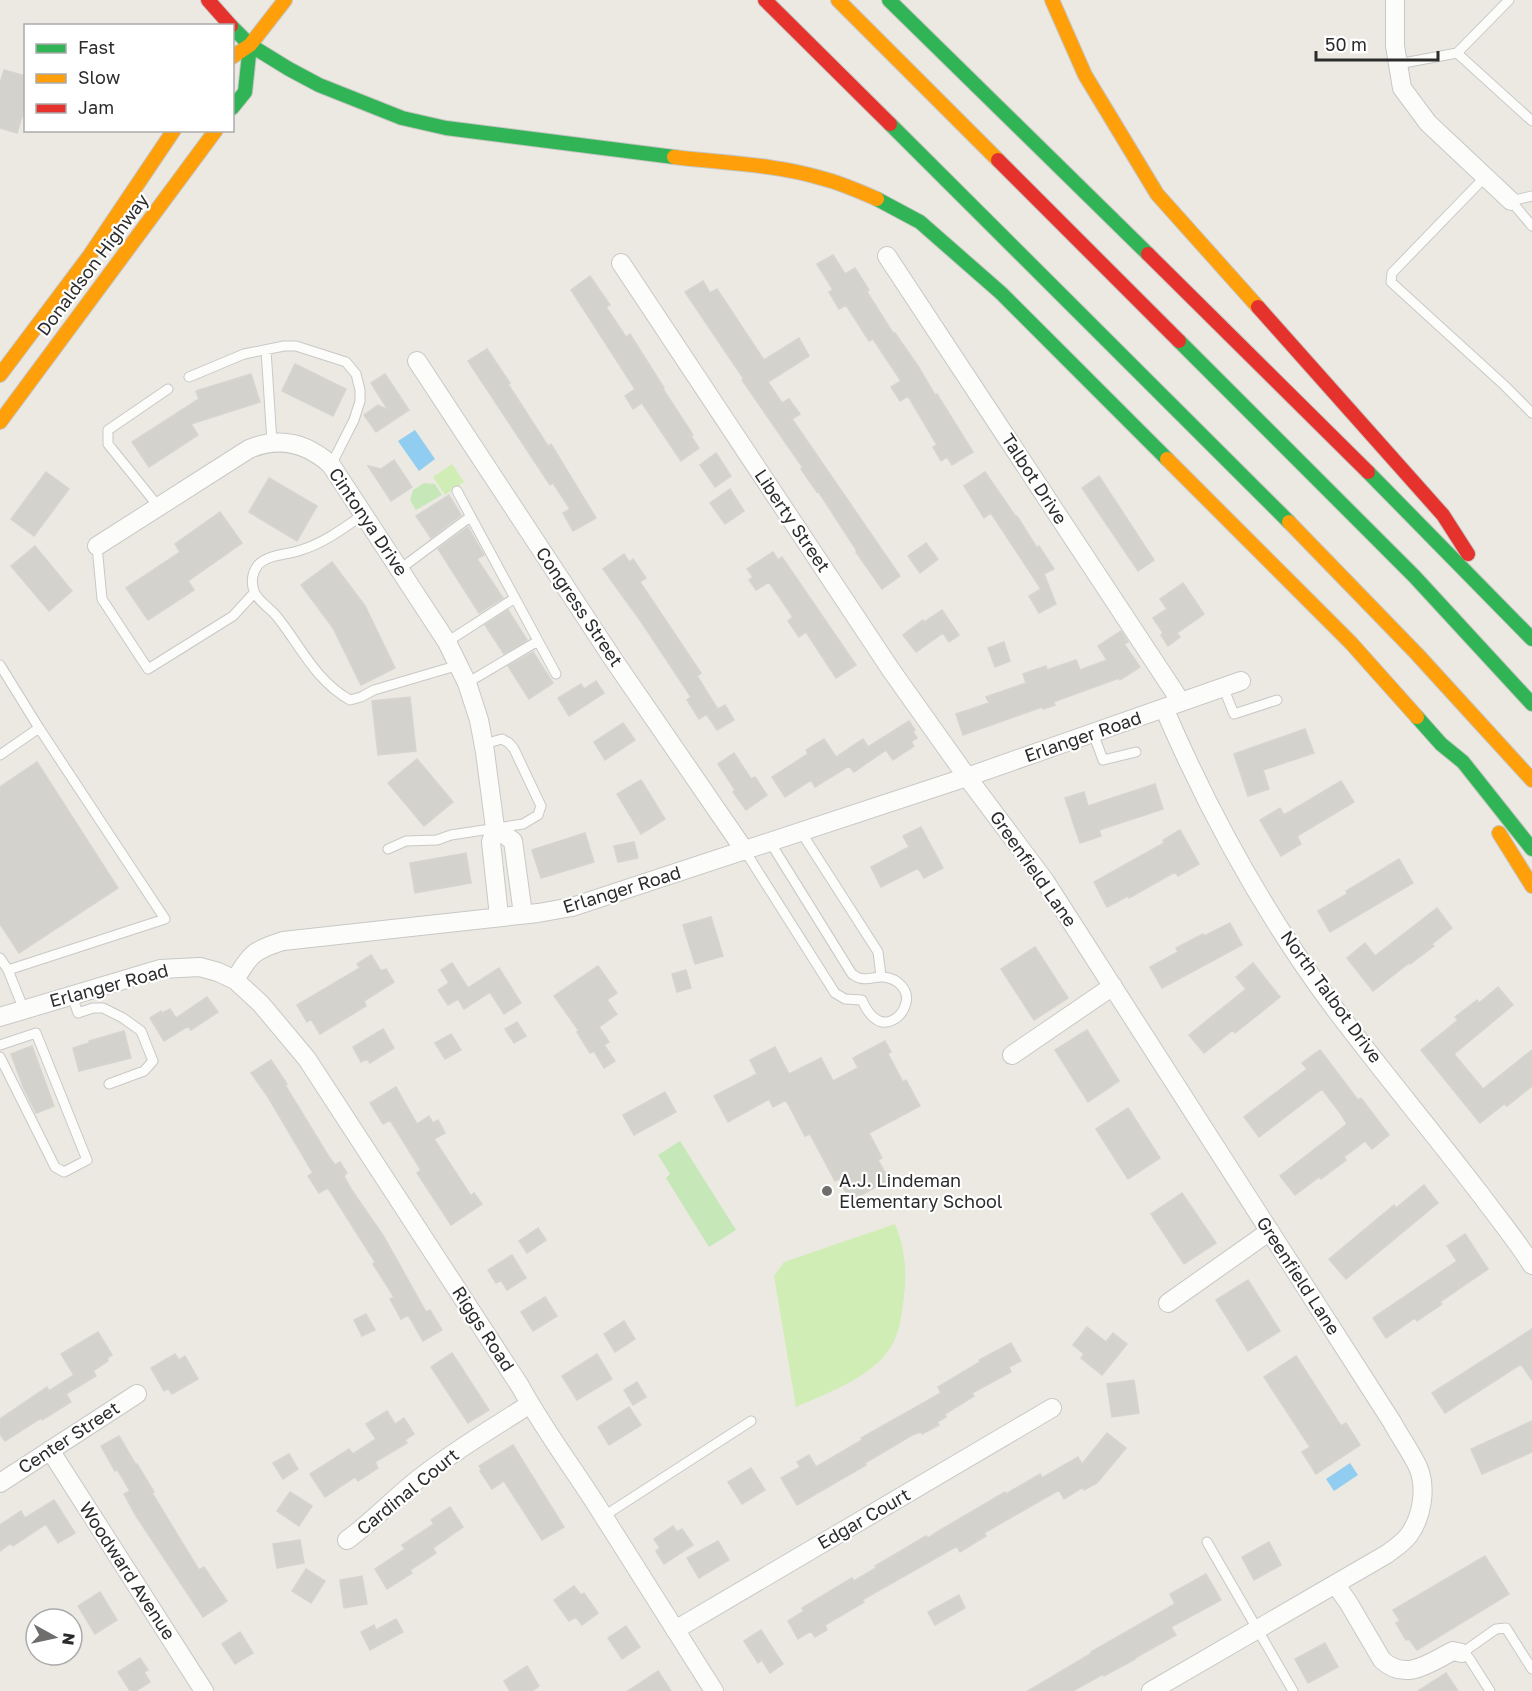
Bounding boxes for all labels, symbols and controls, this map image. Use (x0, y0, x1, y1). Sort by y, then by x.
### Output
legend (24, 24, 234, 132)
scale bar (1316, 24, 1438, 62)
text: 50 m (1325, 33, 1367, 55)
text: Fast (78, 36, 115, 58)
text: Slow (78, 66, 121, 88)
text: Jam (78, 96, 114, 118)
street label: Donaldson Highway (32, 189, 153, 340)
street label: Talbot Drive (997, 429, 1072, 528)
street label: Cintonya Drive (325, 463, 413, 580)
street label: Liberty Street (750, 465, 835, 576)
street label: Congress Street (532, 543, 628, 670)
street label: Erlanger Road (1021, 706, 1144, 766)
street label: Greenfield Lane (986, 806, 1082, 931)
street label: Erlanger Road (560, 861, 683, 917)
street label: North Talbot Drive (1276, 926, 1387, 1067)
street label: Erlanger Road (47, 959, 171, 1011)
place label: A.J. Lindeman Elementary School (839, 1169, 1003, 1212)
marker: A.J. Lindeman Elementary School (820, 1184, 834, 1198)
street label: Greenfield Lane (1252, 1212, 1345, 1339)
street label: Riggs Road (448, 1282, 520, 1375)
street label: Center Street (14, 1396, 123, 1478)
street label: Cardinal Court (352, 1443, 463, 1539)
street label: Edgar Court (813, 1483, 914, 1553)
street label: Woodward Avenue (75, 1498, 181, 1643)
north arrow (24, 1607, 84, 1667)
text: N (58, 1632, 80, 1647)

